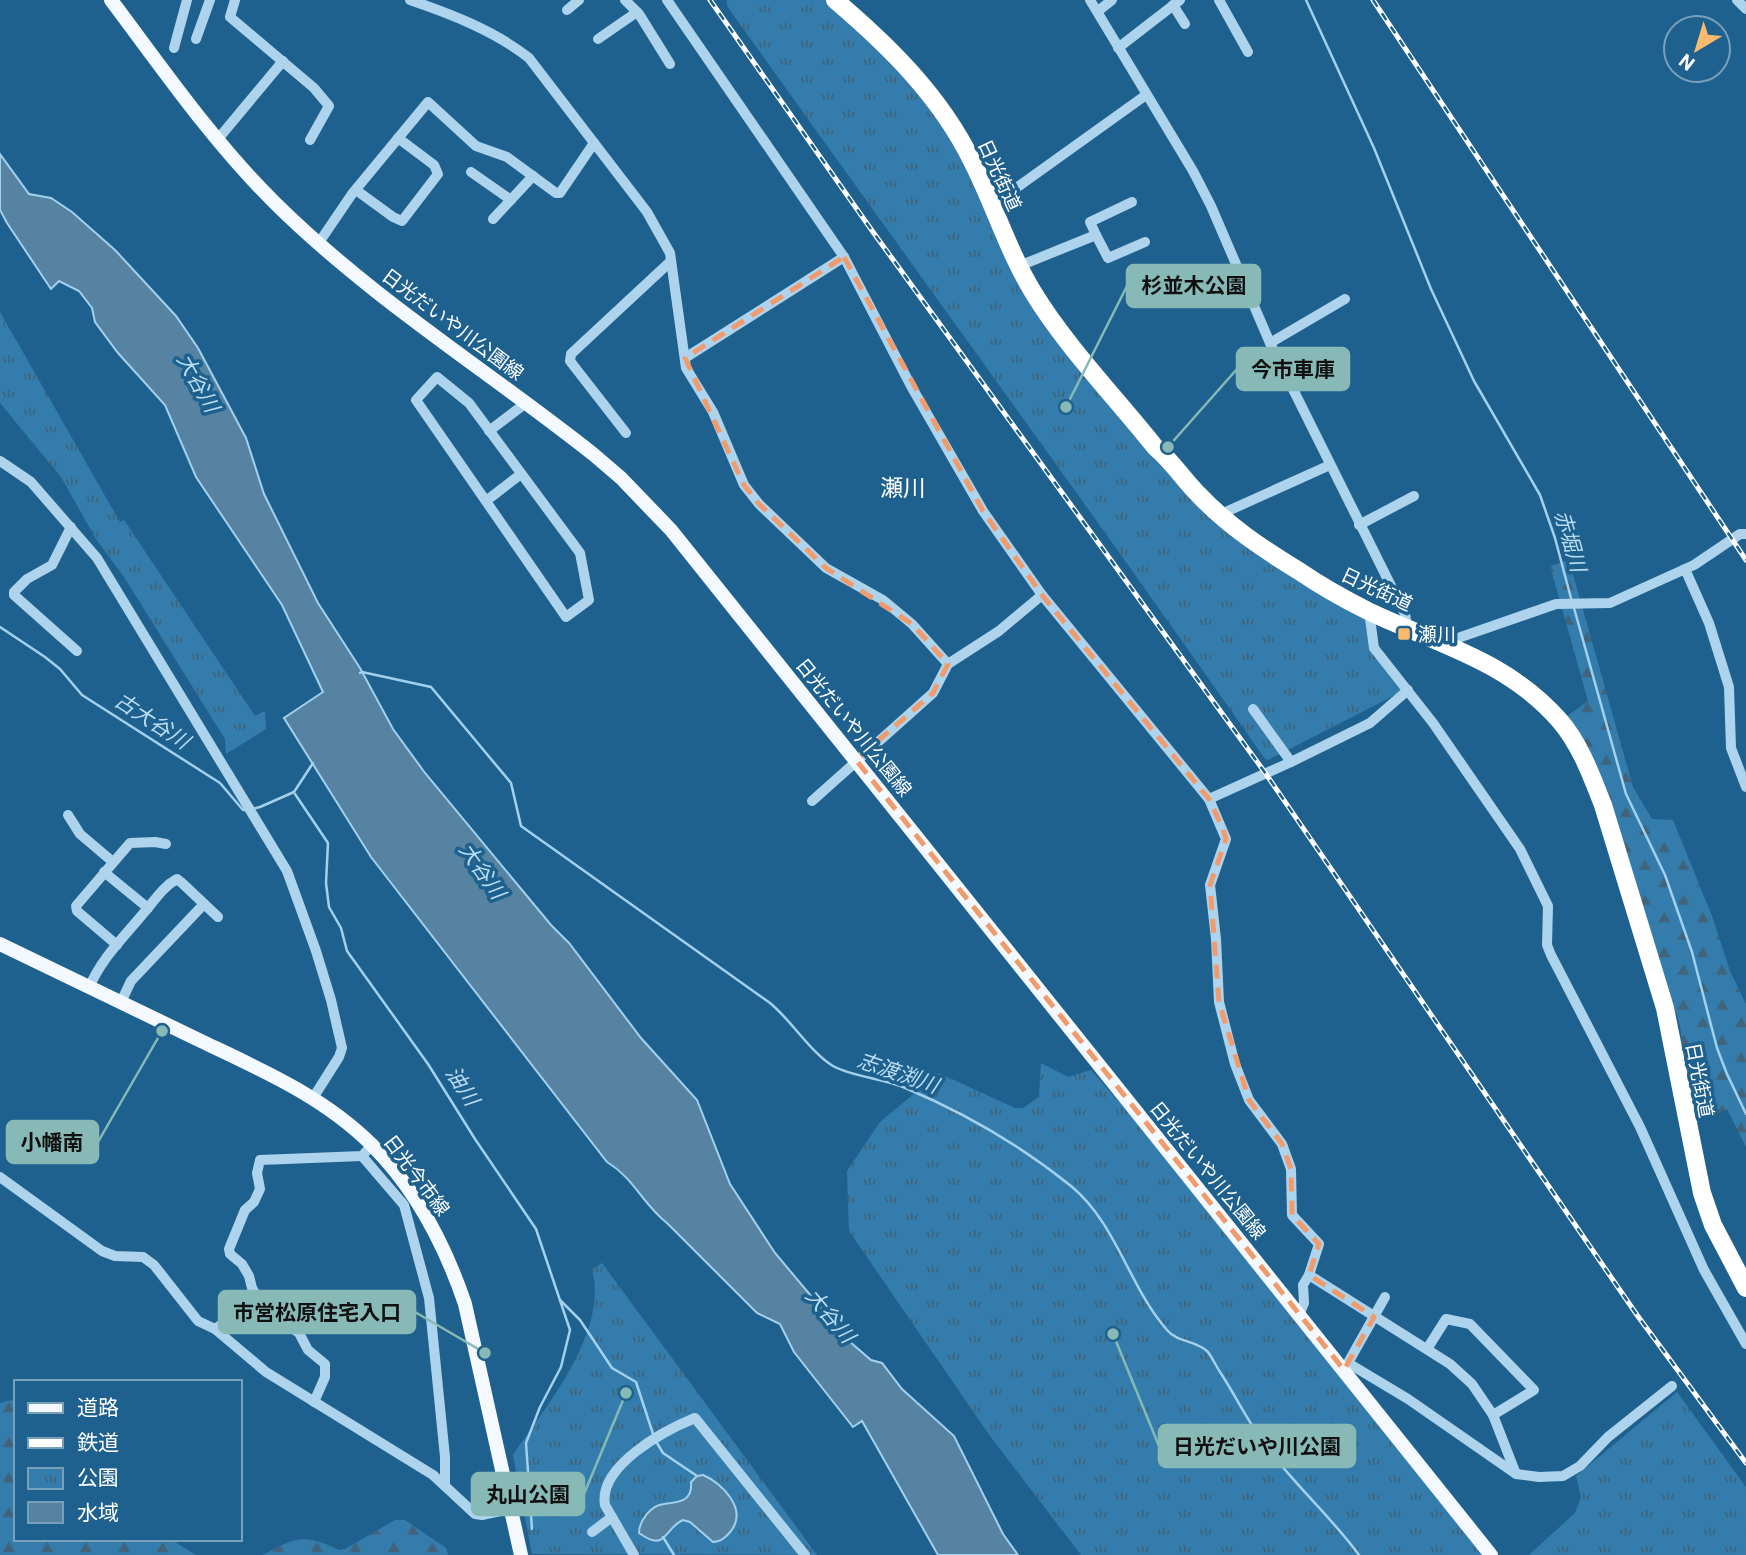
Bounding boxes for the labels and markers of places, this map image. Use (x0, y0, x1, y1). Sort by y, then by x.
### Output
callout: 杉並木公園 (1127, 265, 1260, 307)
callout: 今市車庫 (1237, 348, 1349, 390)
place label: 瀬川 (1418, 623, 1456, 646)
marker: 瀬川 (1396, 626, 1412, 642)
callout: 小幡南 (7, 1121, 98, 1163)
callout: 市営松原住宅入口 (219, 1291, 415, 1333)
callout: 日光だいや川公園 (1159, 1425, 1355, 1467)
callout: 丸山公園 (472, 1473, 584, 1515)

